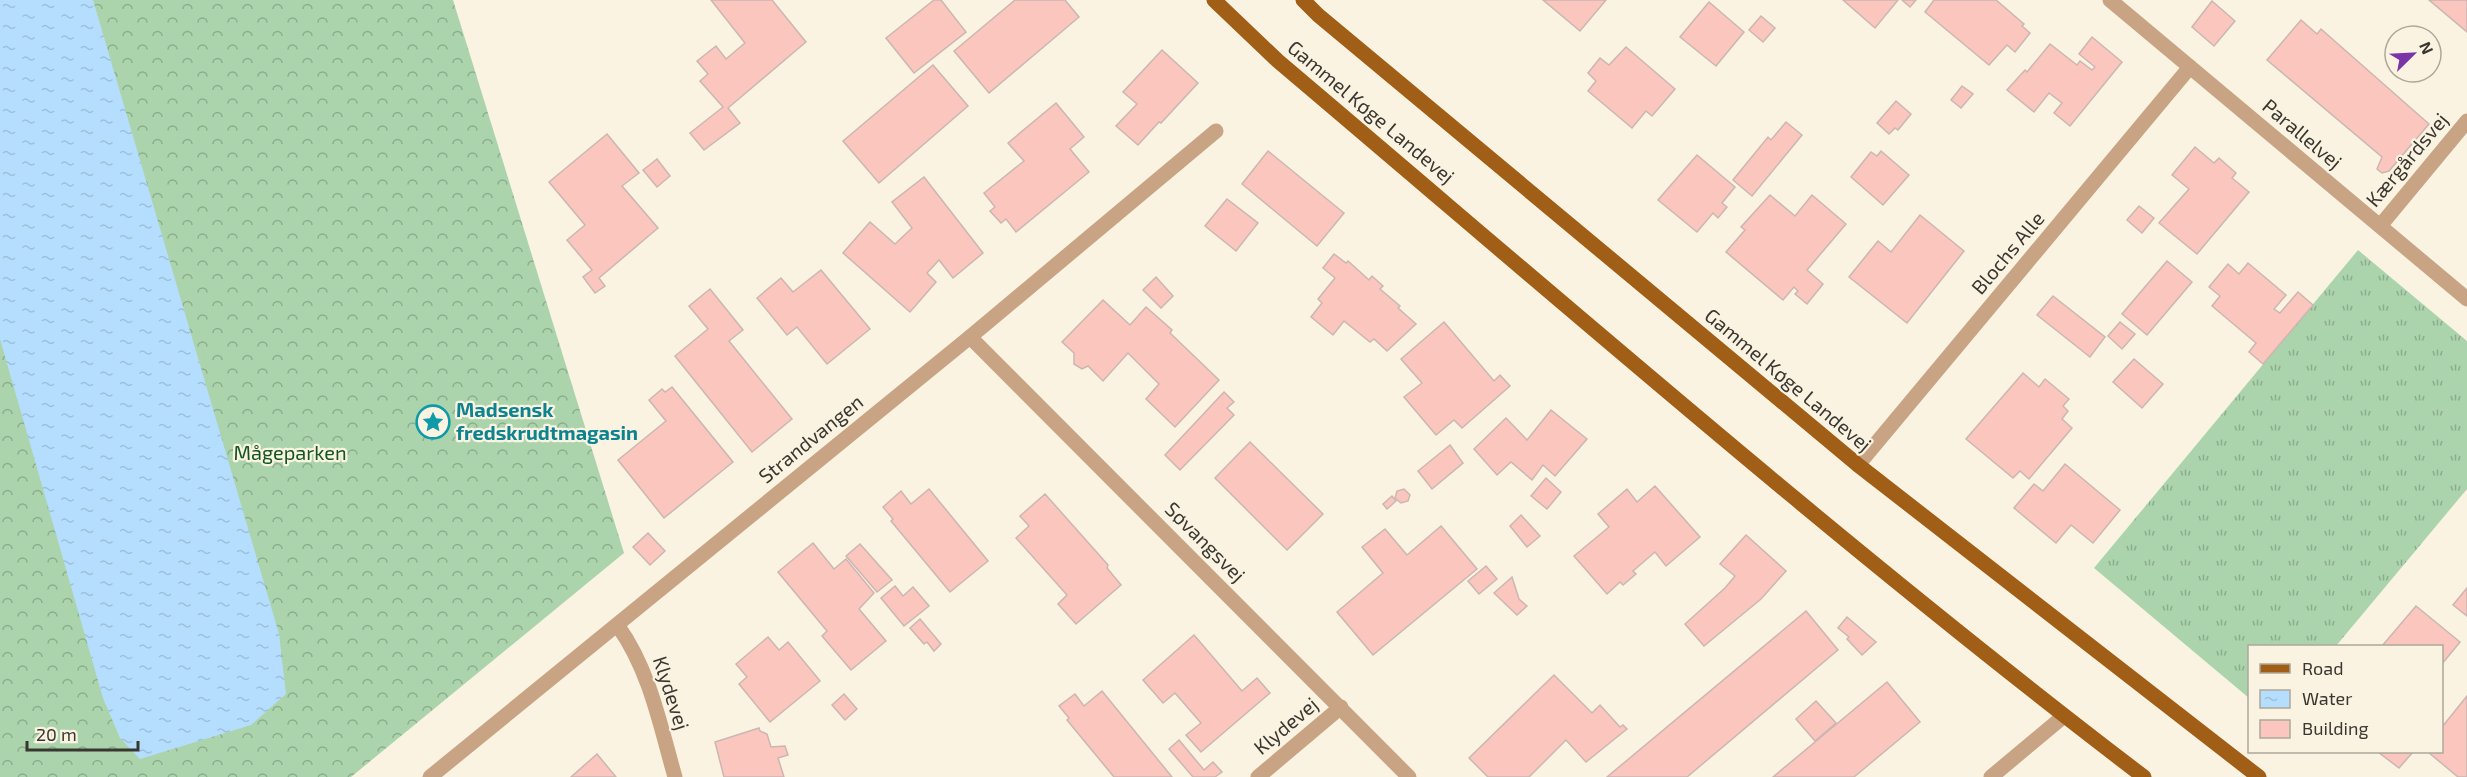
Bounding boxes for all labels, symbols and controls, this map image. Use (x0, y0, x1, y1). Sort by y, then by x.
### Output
north arrow (2383, 24, 2443, 84)
street label: Gammel Køge Landevej (1284, 35, 1460, 188)
text: N (2416, 39, 2438, 57)
street label: Parallelvej (2258, 93, 2347, 173)
street label: Kærgårdsvej (2360, 108, 2452, 211)
street label: Blochs Alle (1966, 206, 2049, 298)
street label: Gammel Køge Landevej (1701, 303, 1877, 456)
street label: Strandvangen (753, 389, 867, 488)
place label: Madsensk fredskrudtmagasin (456, 397, 638, 444)
place icon: Madsensk fredskrudtmagasin (415, 404, 451, 440)
park label: Mågeparken (233, 440, 347, 464)
street label: Søvangsvej (1161, 496, 1251, 586)
legend (2248, 645, 2443, 753)
street label: Klydevej (649, 653, 695, 733)
text: Road (2302, 657, 2343, 679)
text: Water (2302, 687, 2352, 709)
street label: Klydevej (1248, 692, 1322, 759)
scale bar (27, 714, 138, 752)
text: Building (2302, 717, 2369, 739)
text: 20 m (36, 723, 77, 745)

